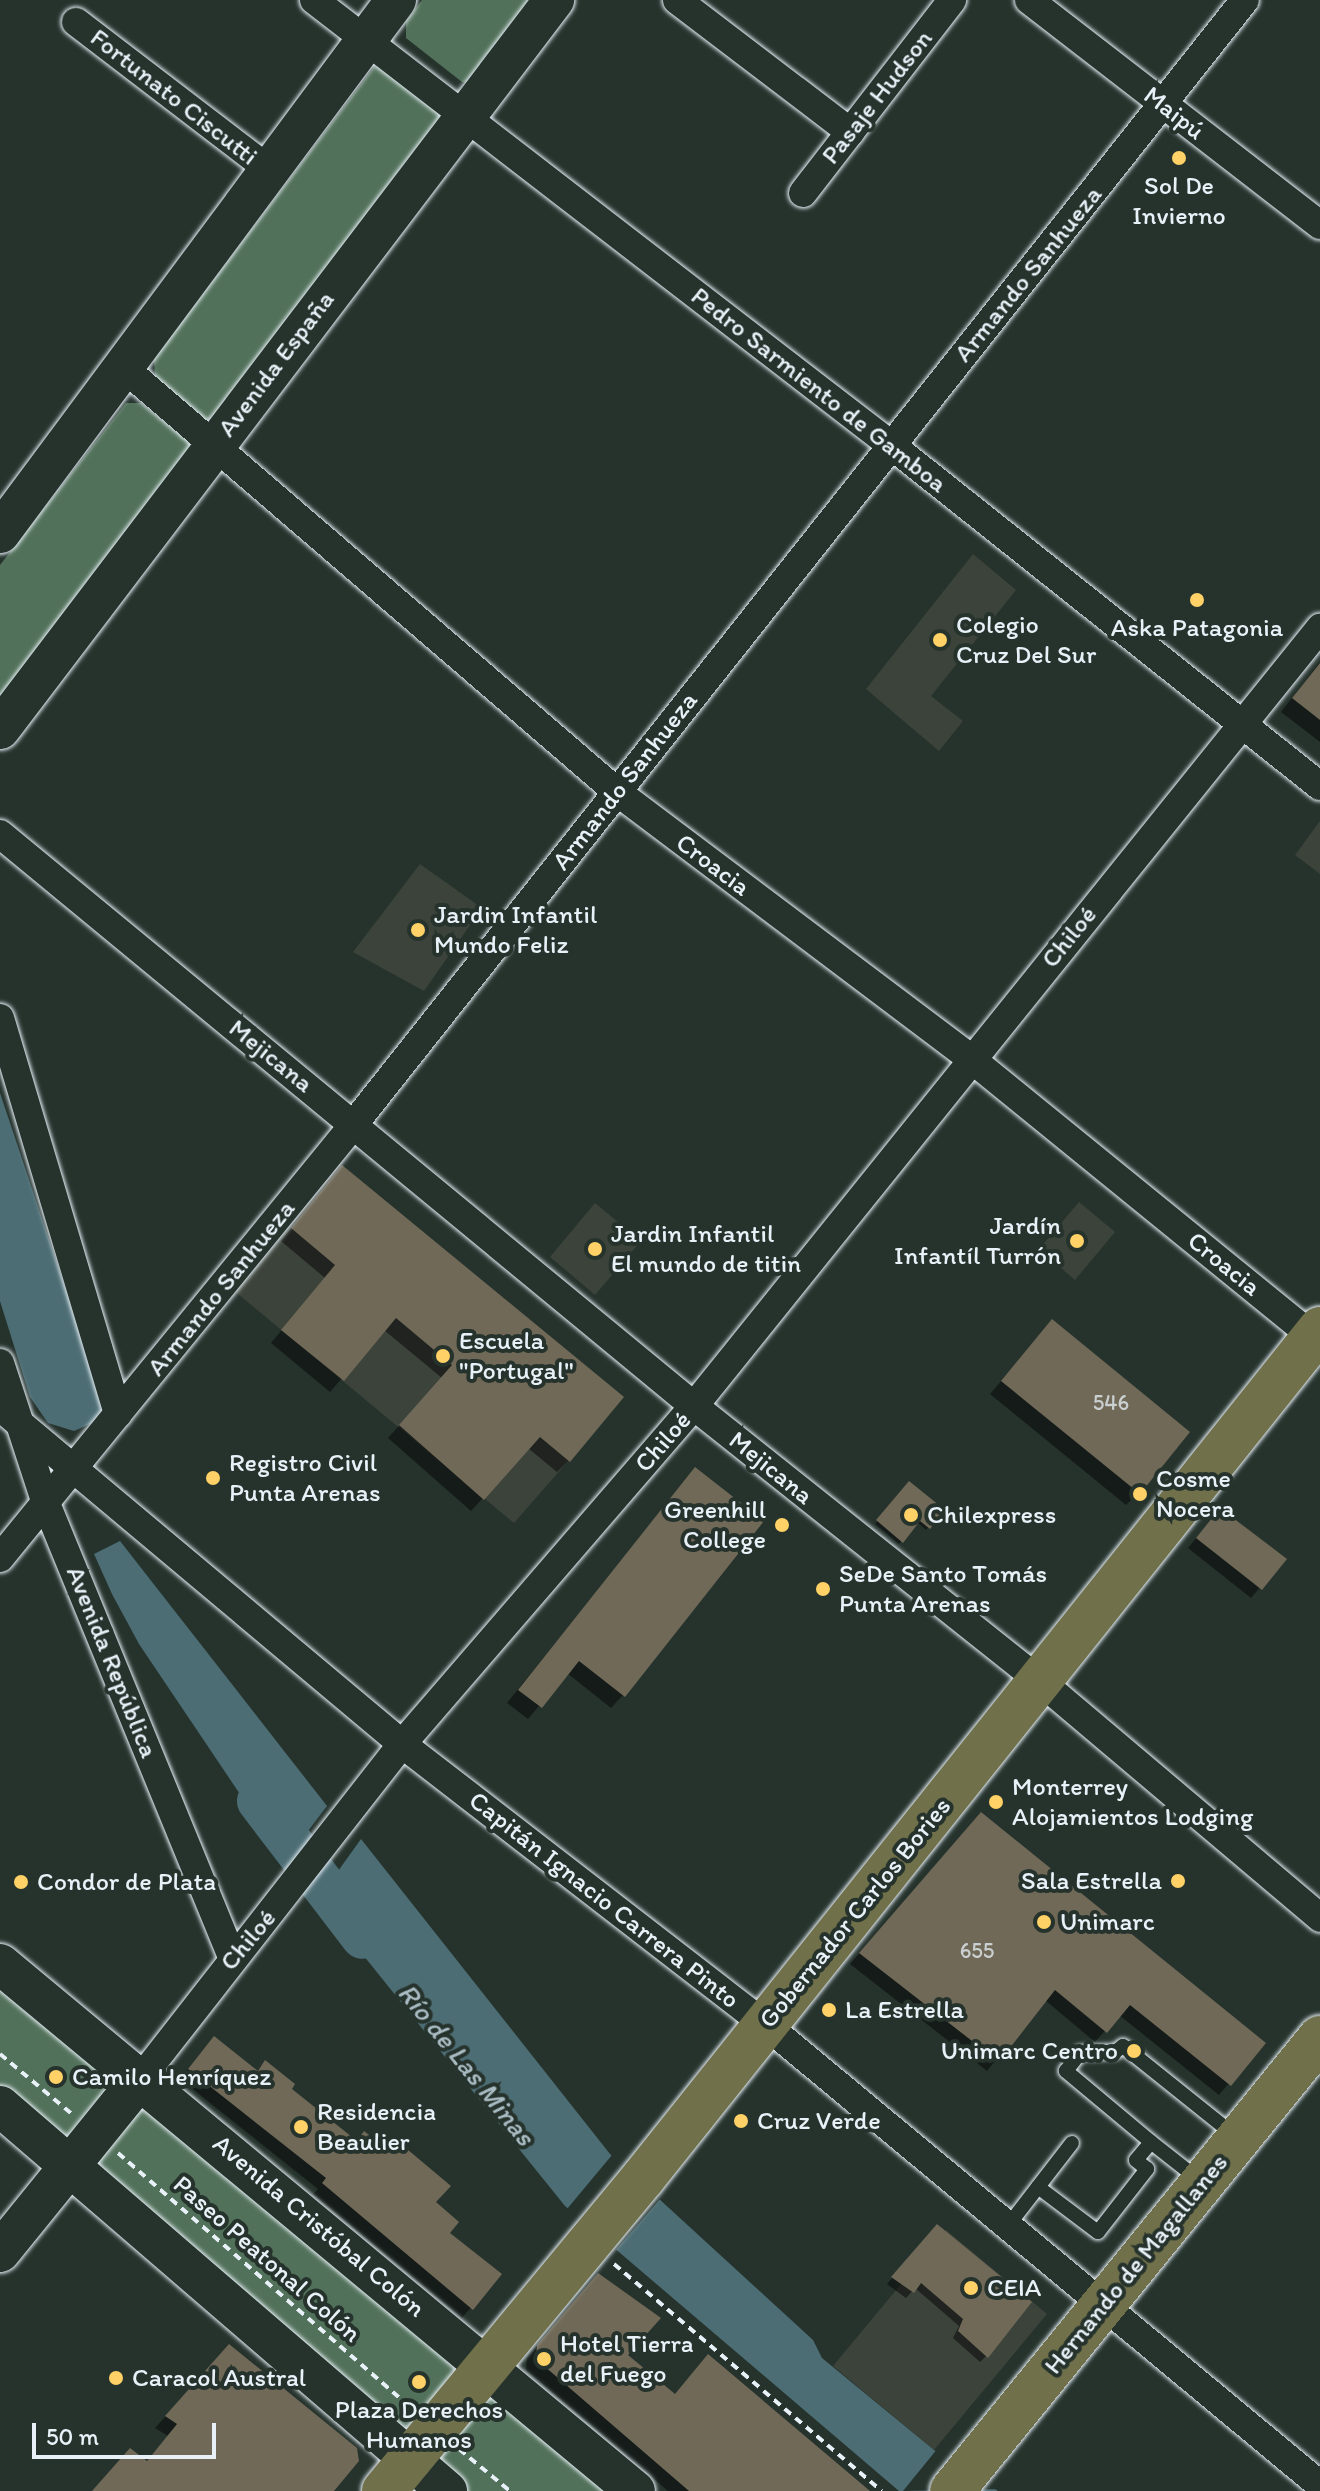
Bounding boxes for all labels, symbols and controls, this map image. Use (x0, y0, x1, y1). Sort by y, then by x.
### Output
street label: Fortunato Ciscutti (84, 22, 264, 172)
street label: Pasaje Hudson (815, 23, 939, 171)
street label: Maipú (1137, 80, 1211, 146)
marker: Sol De Invierno (1170, 149, 1188, 167)
place label: Sol De Invierno (1132, 170, 1226, 232)
street label: Armando Sanhueza (947, 179, 1109, 369)
street label: Pedro Sarmiento de Gamboa (684, 280, 954, 500)
street label: Avenida España (211, 285, 341, 443)
marker: Aska Patagonia (1188, 591, 1206, 609)
place label: Colegio Cruz Del Sur (956, 609, 1097, 670)
place label: Aska Patagonia (1111, 612, 1283, 644)
marker: Colegio Cruz Del Sur (931, 631, 949, 649)
street label: Armando Sanhueza (546, 685, 704, 877)
street label: Croacia (670, 827, 756, 903)
place label: Jardin Infantil Mundo Feliz (434, 899, 597, 960)
street label: Chiloé (1035, 900, 1103, 974)
marker: Jardin Infantil Mundo Feliz (409, 921, 427, 939)
street label: Mejicana (223, 1013, 319, 1099)
street label: Armando Sanhueza (140, 1193, 302, 1383)
place label: Jardín Infantíl Turrón (894, 1210, 1061, 1272)
place label: Jardin Infantil El mundo de titin (611, 1218, 802, 1280)
street label: Croacia (1181, 1225, 1267, 1303)
marker: Jardín Infantíl Turrón (1068, 1232, 1086, 1250)
marker: Jardin Infantil El mundo de titin (586, 1240, 604, 1258)
place label: Escuela "Portugal" (459, 1325, 574, 1386)
marker: Escuela "Portugal" (434, 1347, 452, 1365)
house number: 546 (1093, 1390, 1129, 1416)
street label: Chiloé (628, 1405, 698, 1479)
street label: Mejicana (723, 1425, 819, 1511)
place label: Registro Civil Punta Arenas (229, 1447, 379, 1508)
place label: Cosme Nocera (1156, 1463, 1235, 1524)
marker: Registro Civil Punta Arenas (204, 1469, 222, 1487)
marker: Cosme Nocera (1131, 1485, 1149, 1503)
place label: Greenhill College (664, 1494, 766, 1556)
place label: Chilexpress (927, 1499, 1056, 1531)
marker: Chilexpress (902, 1506, 920, 1524)
marker: Greenhill College (773, 1516, 791, 1534)
place label: SeDe Santo Tomás Punta Arenas (839, 1558, 1045, 1620)
street label: Avenida República (59, 1562, 165, 1762)
marker: SeDe Santo Tomás Punta Arenas (814, 1580, 832, 1598)
place label: Monterrey Alojamientos Lodging (1012, 1771, 1253, 1832)
street label: Capitán Ignacio Carrera Pinto (463, 1785, 745, 2015)
street label: Gobernador Carlos Bories (752, 1791, 958, 2035)
marker: Monterrey Alojamientos Lodging (987, 1793, 1005, 1811)
place label: Sala Estrella (1022, 1865, 1162, 1897)
place label: Condor de Plata (37, 1866, 216, 1898)
marker: Sala Estrella (1169, 1872, 1187, 1890)
marker: Condor de Plata (12, 1873, 30, 1891)
street label: Chiloé (213, 1903, 283, 1977)
place label: Unimarc (1060, 1906, 1155, 1938)
marker: Unimarc (1035, 1913, 1053, 1931)
house number: 655 (960, 1938, 994, 1964)
water label: Río de Las Minas (392, 1976, 542, 2152)
place label: La Estrella (845, 1994, 963, 2026)
marker: La Estrella (820, 2001, 838, 2019)
place label: Unimarc Centro (940, 2035, 1118, 2067)
marker: Unimarc Centro (1125, 2042, 1143, 2060)
place label: Camilo Henríquez (72, 2061, 271, 2093)
marker: Camilo Henríquez (47, 2068, 65, 2086)
place label: Residencia Beaulier (317, 2096, 436, 2158)
place label: Cruz Verde (757, 2105, 879, 2137)
marker: Cruz Verde (732, 2112, 750, 2130)
marker: Residencia Beaulier (292, 2118, 310, 2136)
street label: Avenida Cristóbal Colón (207, 2128, 431, 2324)
street label: Hernando de Magallanes (1037, 2147, 1235, 2381)
street label: Paseo Peatonal Colón (167, 2169, 367, 2349)
place label: CEIA (987, 2272, 1041, 2304)
marker: CEIA (962, 2279, 980, 2297)
place label: Hotel Tierra del Fuego (560, 2328, 694, 2390)
marker: Hotel Tierra del Fuego (535, 2350, 553, 2368)
place label: Caracol Austral (132, 2362, 306, 2394)
marker: Caracol Austral (107, 2369, 125, 2387)
marker: Plaza Derechos Humanos (410, 2373, 428, 2391)
place label: Plaza Derechos Humanos (335, 2394, 503, 2456)
scale bar (36, 2407, 220, 2457)
text: 50 m (46, 2422, 99, 2451)

